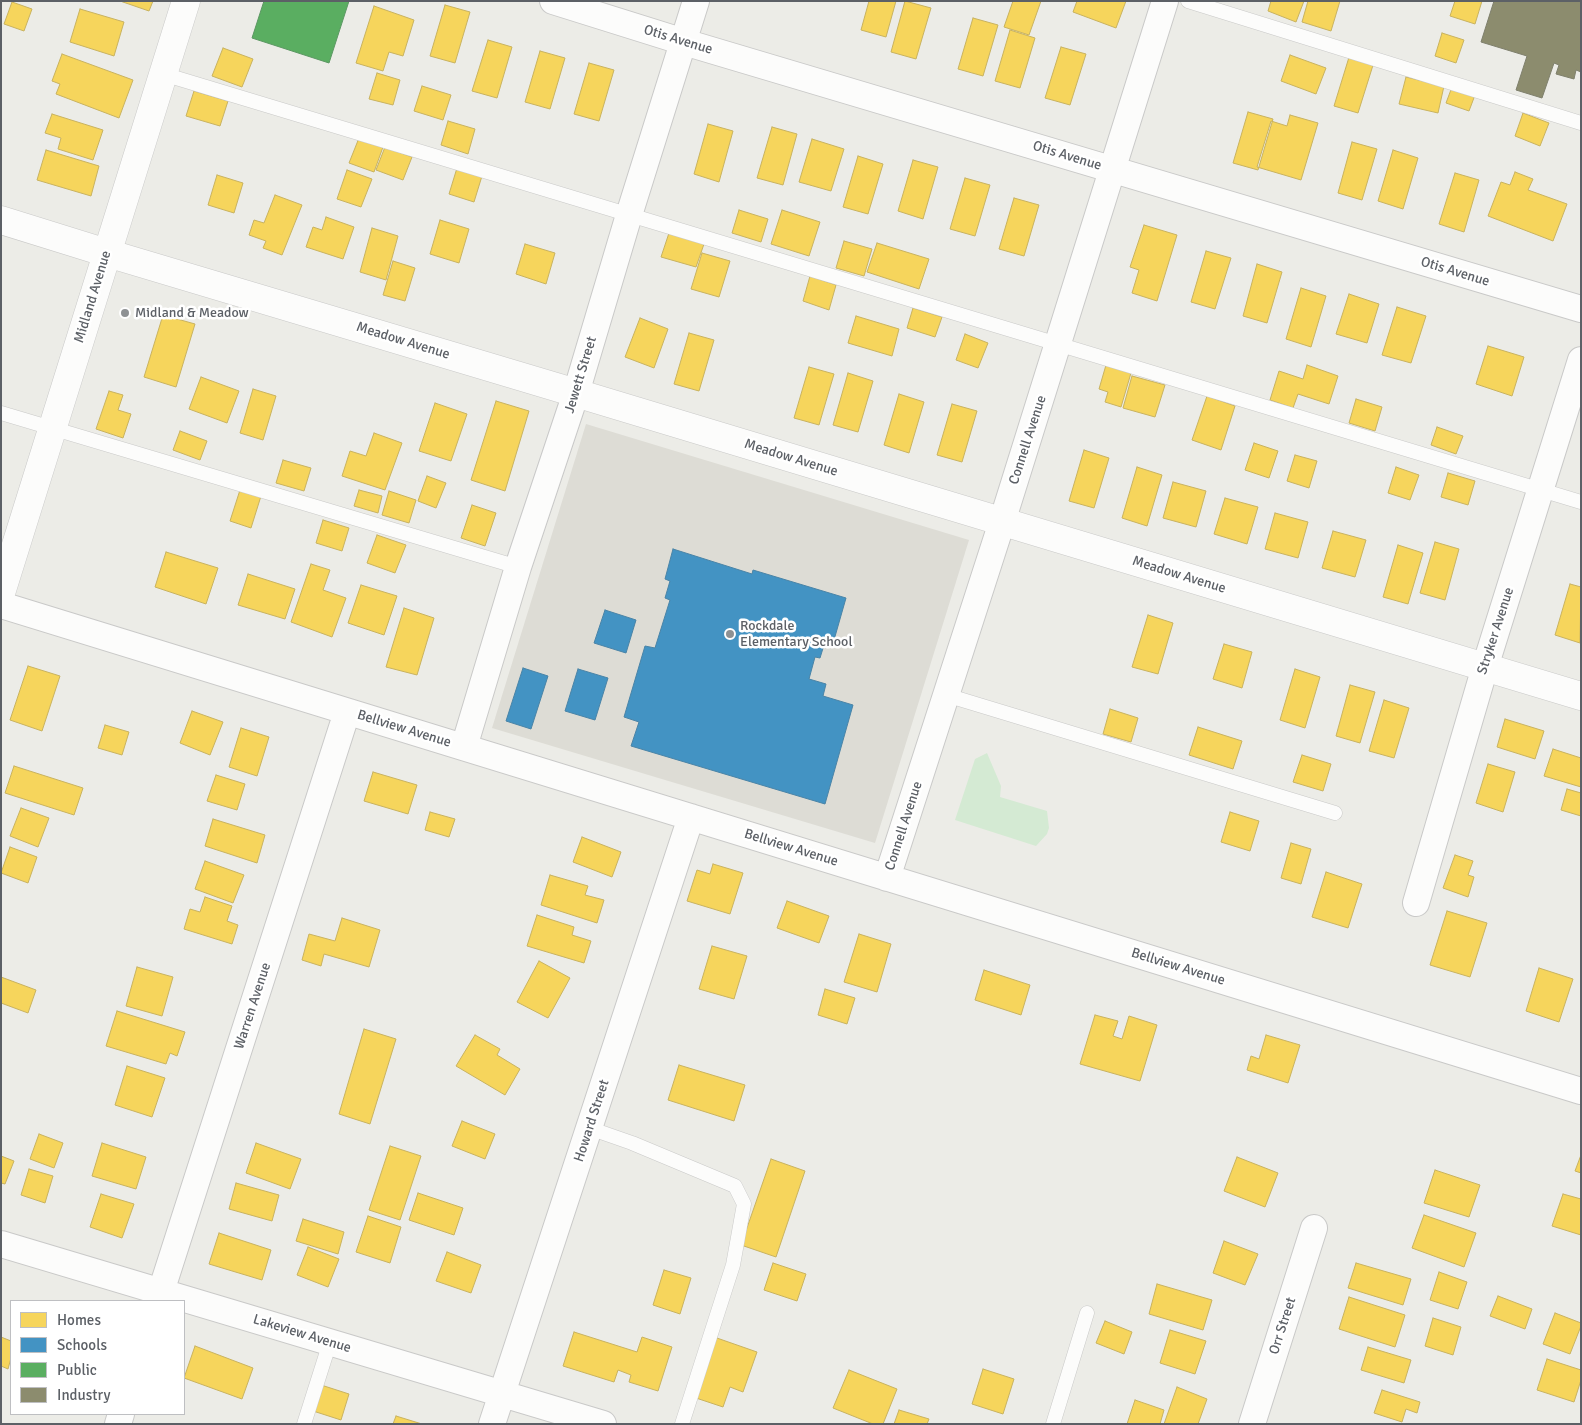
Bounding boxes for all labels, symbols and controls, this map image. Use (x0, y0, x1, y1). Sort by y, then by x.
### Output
street label: Otis Avenue (642, 22, 714, 58)
street label: Otis Avenue (1031, 138, 1103, 174)
street label: Midland Avenue (71, 249, 115, 345)
street label: Otis Avenue (1419, 254, 1491, 290)
place label: Midland & Meadow (135, 305, 249, 321)
marker: Midland & Meadow (119, 307, 131, 319)
street label: Meadow Avenue (354, 319, 452, 363)
street label: Jewett Street (561, 335, 601, 415)
street label: Connell Avenue (1006, 393, 1050, 487)
street label: Meadow Avenue (742, 436, 840, 480)
street label: Meadow Avenue (1130, 553, 1228, 597)
street label: Stryker Avenue (1474, 585, 1518, 677)
place label: Rockdale Elementary School (740, 618, 853, 650)
marker: Rockdale Elementary School (724, 628, 736, 640)
street label: Bellview Avenue (355, 707, 453, 751)
street label: Connell Avenue (882, 779, 926, 873)
street label: Bellview Avenue (742, 826, 840, 870)
street label: Bellview Avenue (1129, 945, 1227, 989)
street label: Warren Avenue (231, 961, 275, 1051)
street label: Howard Street (571, 1078, 613, 1164)
street label: Orr Street (1266, 1295, 1300, 1357)
legend (10, 1300, 185, 1415)
text: Homes (57, 1311, 101, 1329)
street label: Lakeview Avenue (251, 1311, 353, 1357)
text: Schools (57, 1336, 107, 1354)
text: Public (57, 1361, 97, 1379)
text: Industry (57, 1386, 110, 1404)

